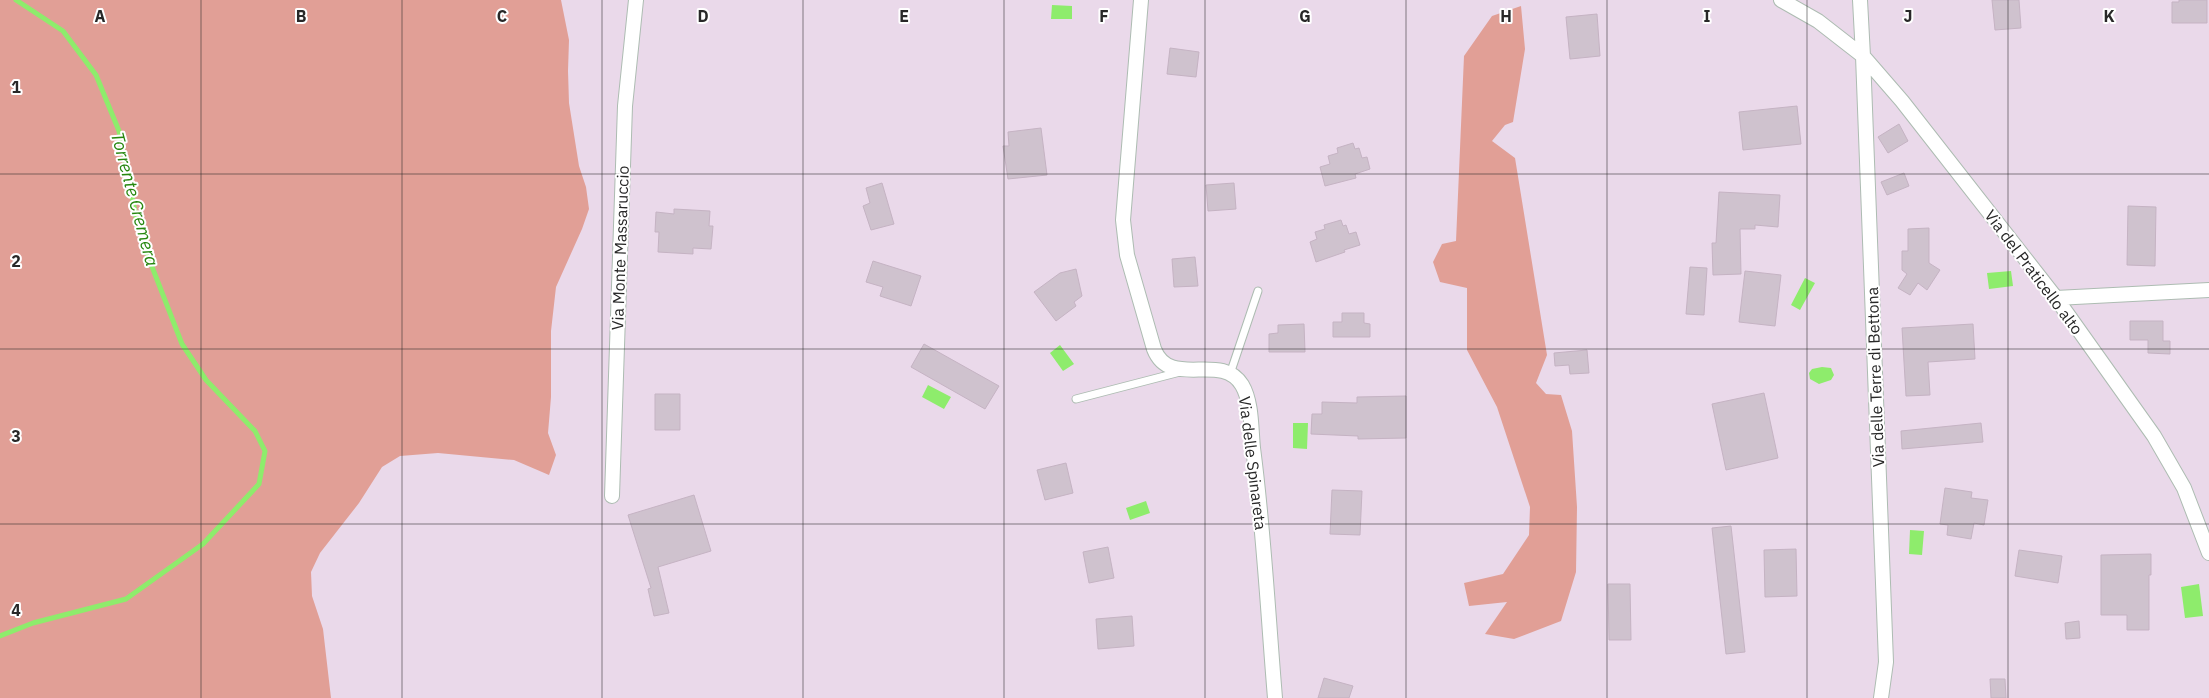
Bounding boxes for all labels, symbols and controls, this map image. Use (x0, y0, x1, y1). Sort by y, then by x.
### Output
text: A (95, 6, 106, 26)
text: B (296, 6, 307, 26)
text: C (497, 6, 507, 26)
text: D (697, 6, 709, 26)
text: E (899, 6, 909, 26)
text: F (1099, 6, 1109, 26)
text: G (1299, 6, 1311, 26)
text: H (1500, 6, 1512, 26)
text: I (1704, 6, 1711, 26)
text: J (1904, 6, 1912, 26)
text: K (2103, 6, 2115, 26)
text: 1 (11, 77, 21, 97)
water label: Torrente Cremera (106, 129, 164, 269)
street label: Via Monte Massaruccio (607, 165, 633, 331)
street label: Via del Praticello alto (1981, 206, 2088, 338)
text: 2 (11, 251, 21, 271)
street label: Via delle Terre di Bettona (1862, 286, 1888, 467)
street label: Via delle Spinareta (1235, 395, 1271, 531)
text: 3 (11, 426, 21, 446)
text: 4 (11, 600, 21, 620)

